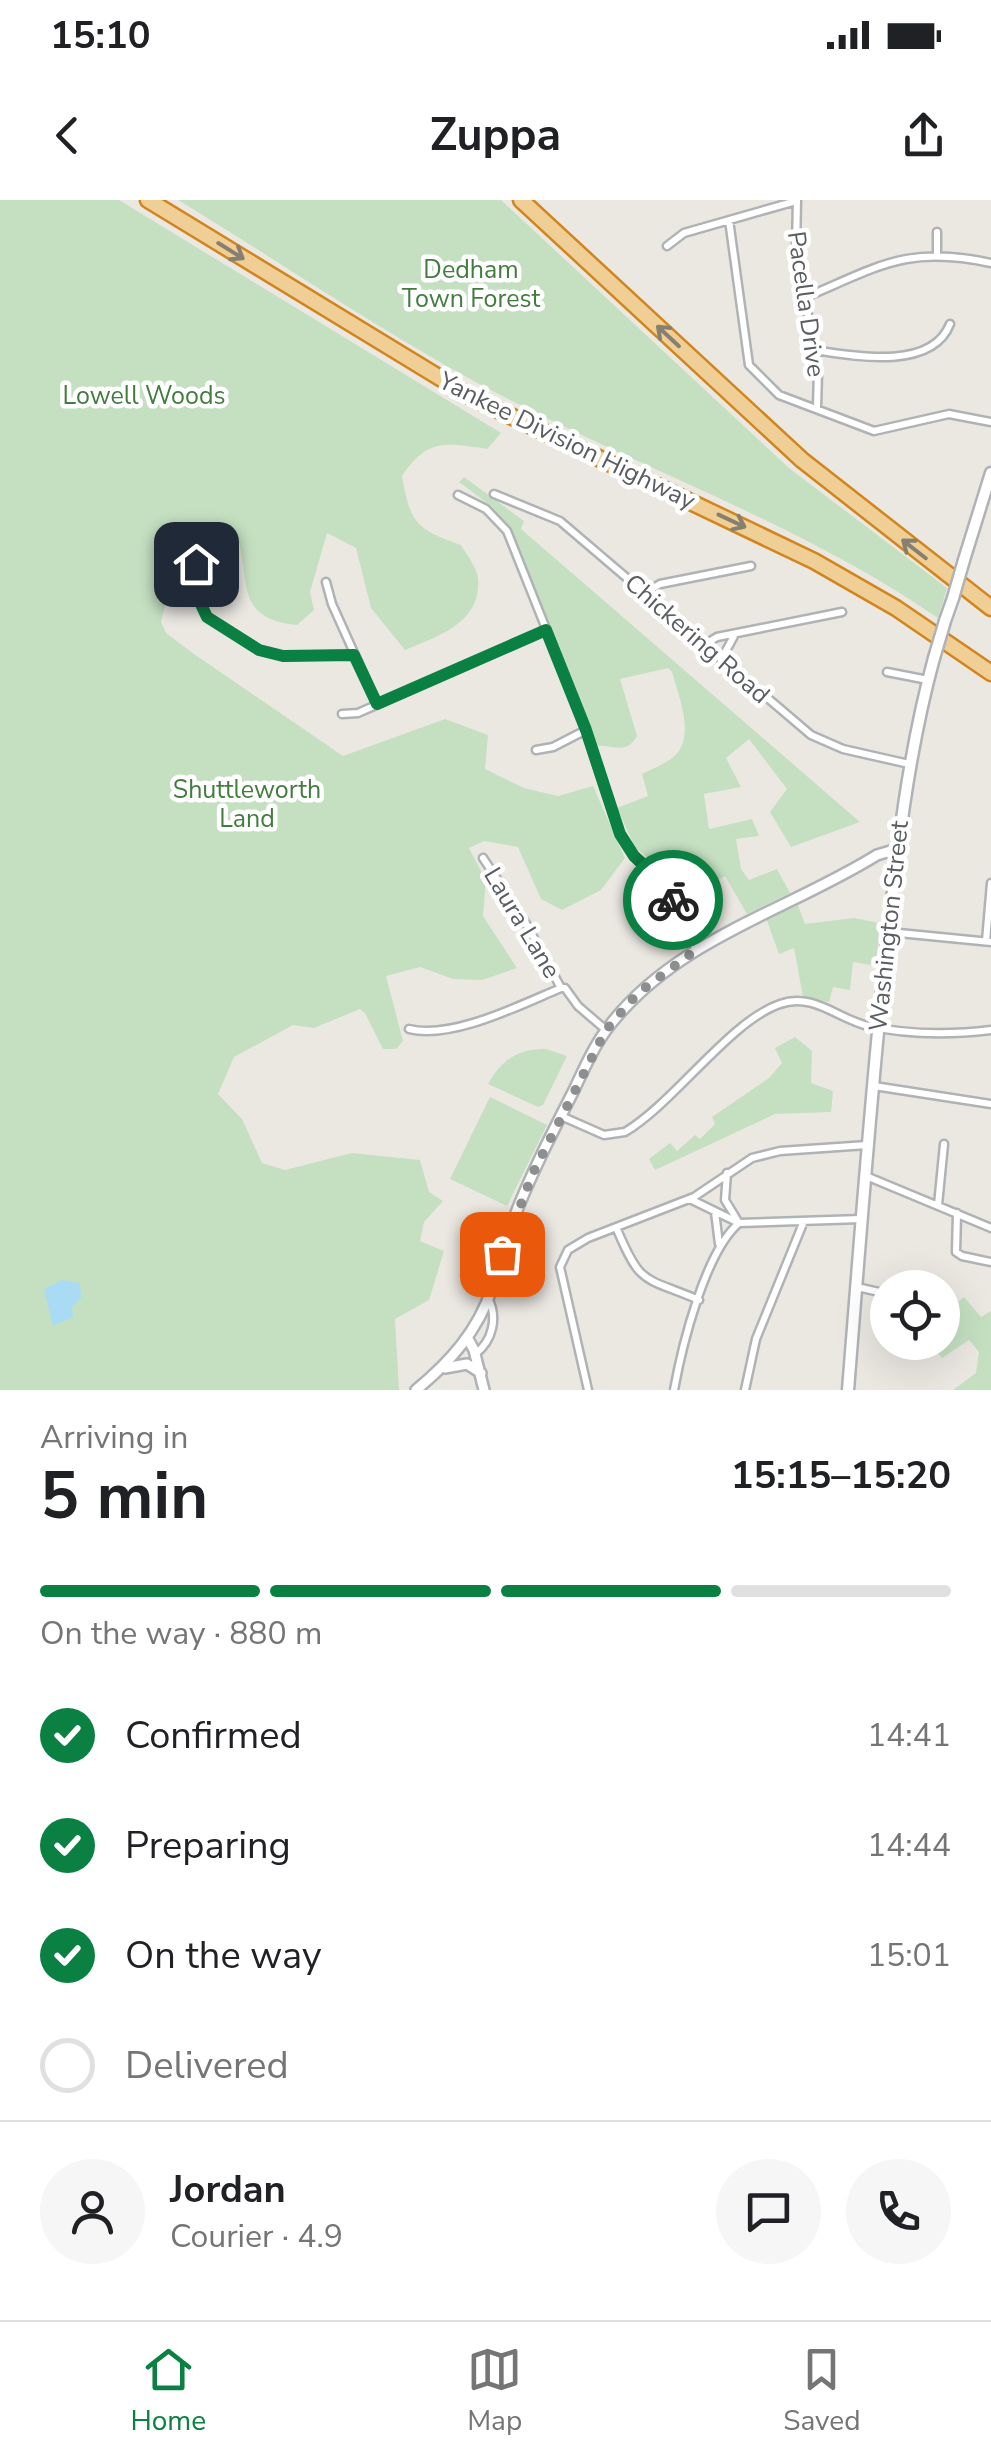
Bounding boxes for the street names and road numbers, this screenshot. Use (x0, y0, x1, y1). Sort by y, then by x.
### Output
street label: Pacella Drive (779, 229, 833, 379)
street label: Yankee Division Highway (432, 364, 701, 518)
street label: Chickering Road (617, 566, 777, 712)
street label: Washington Street (861, 819, 917, 1033)
street label: Laura Lane (476, 861, 568, 985)

